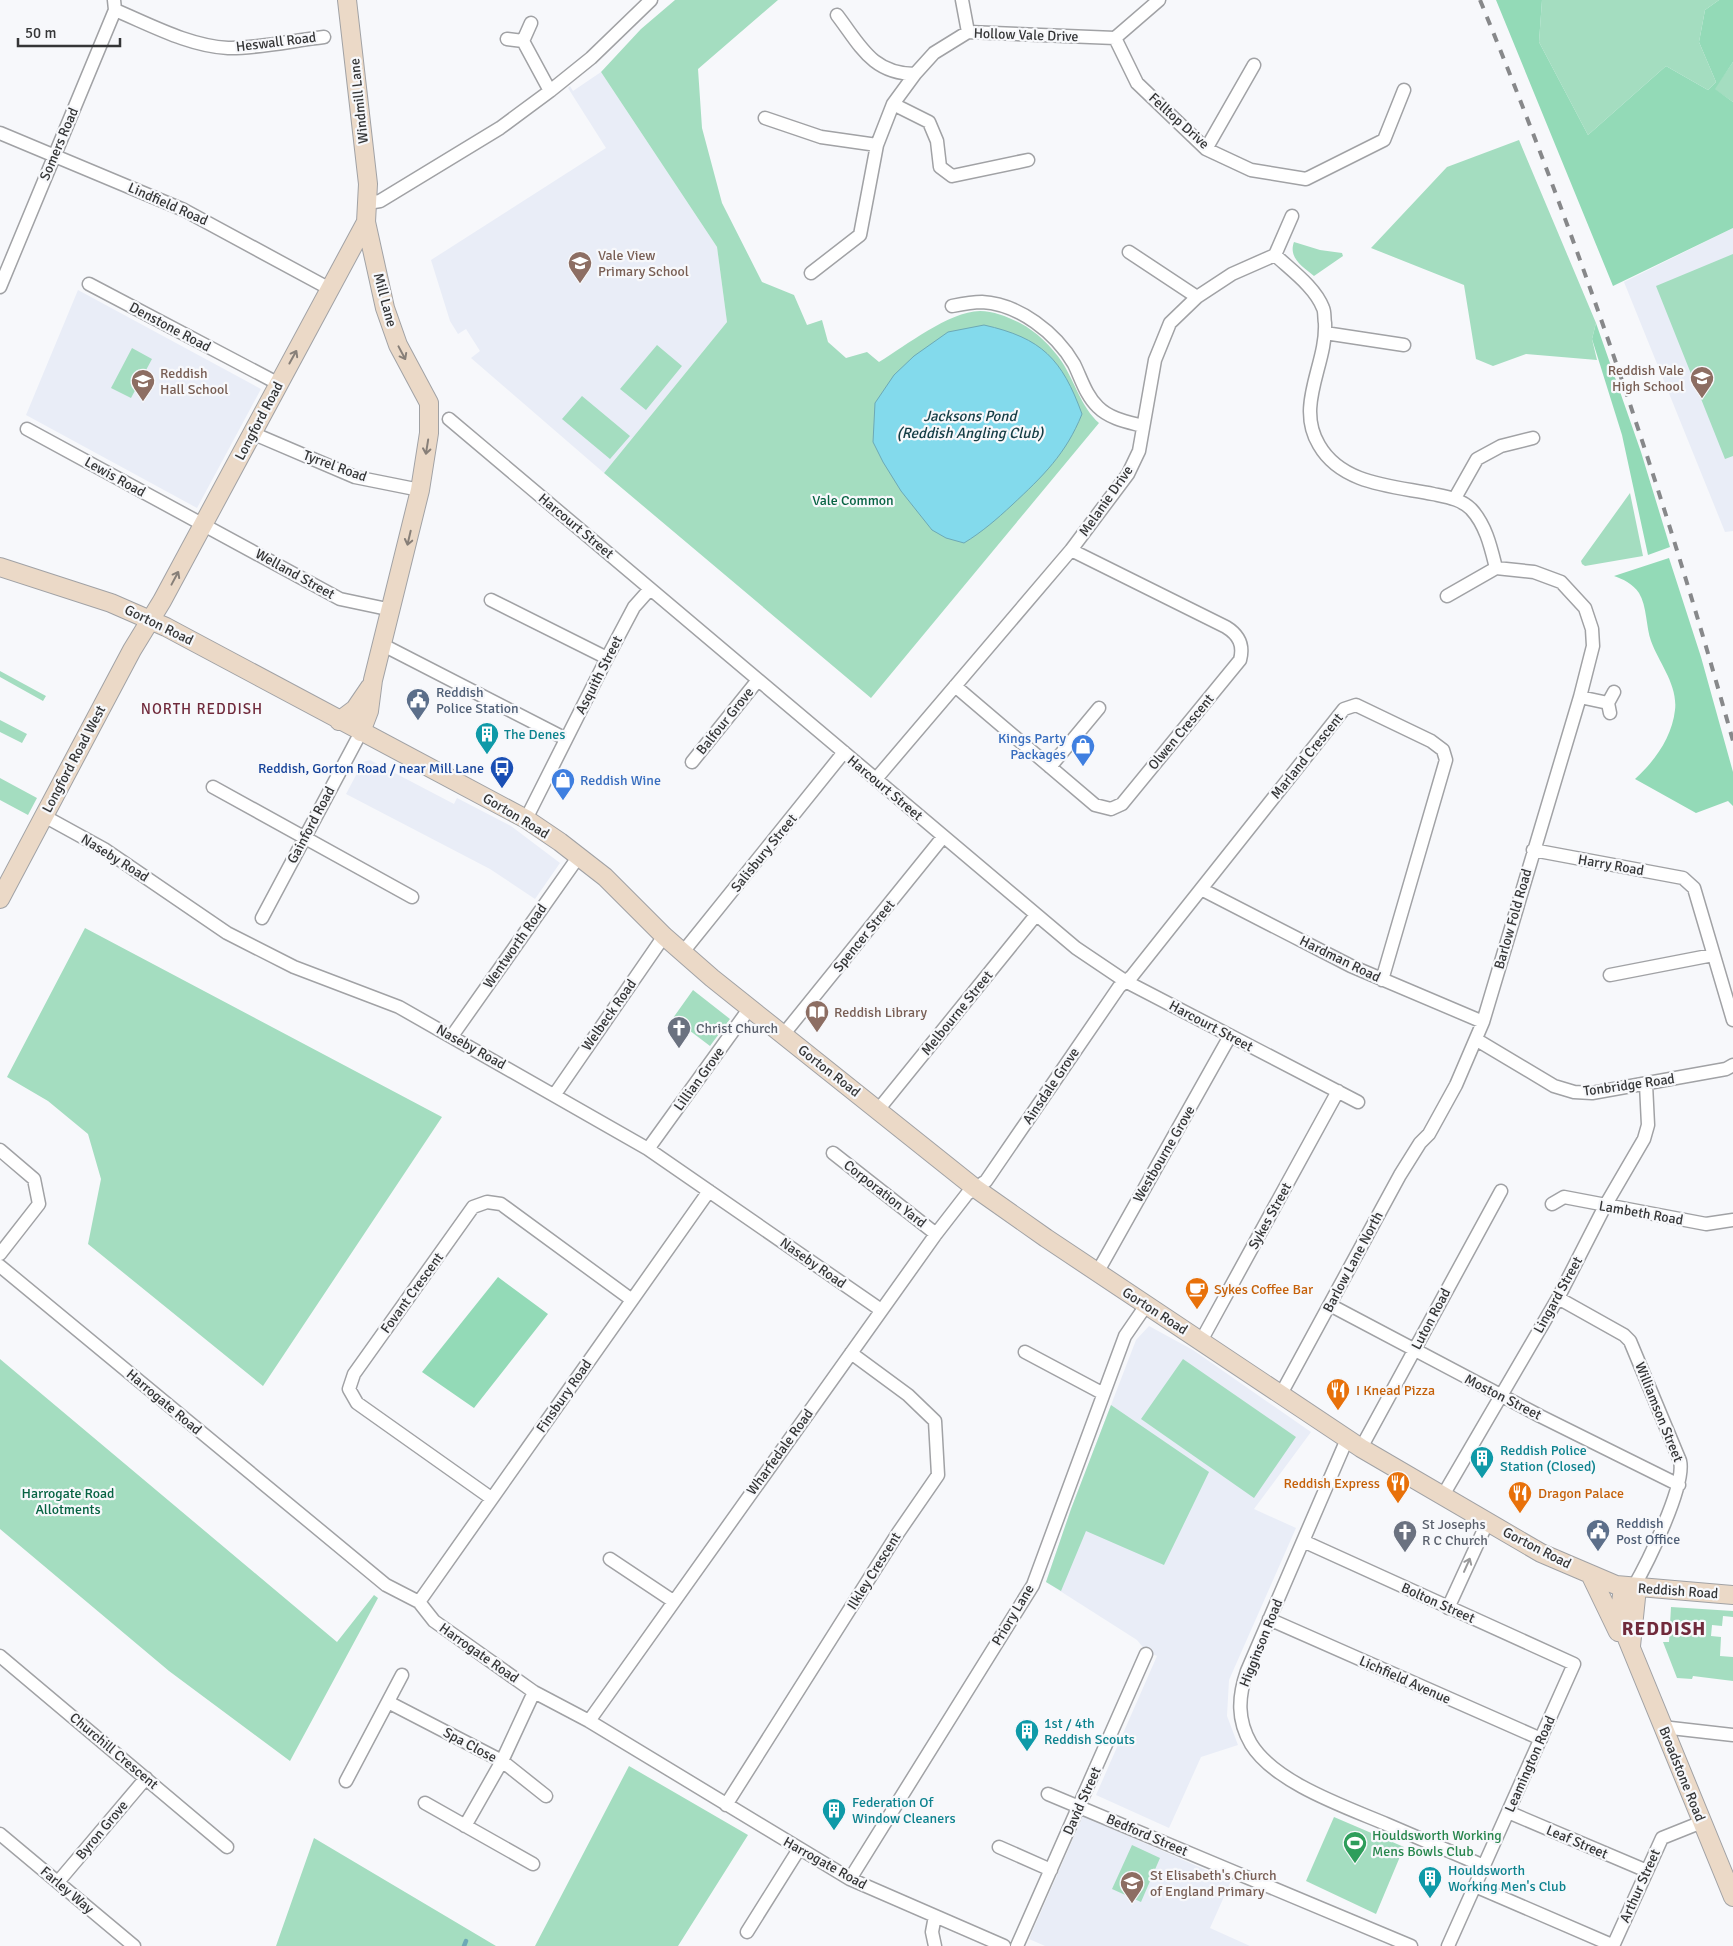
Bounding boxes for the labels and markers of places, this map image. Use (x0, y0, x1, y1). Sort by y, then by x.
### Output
place label: Vale View Primary School (598, 247, 689, 280)
school or university icon: Vale View Primary School (567, 250, 593, 284)
place label: Reddish Vale High School (1608, 362, 1684, 395)
place label: Reddish Hall School (160, 365, 228, 398)
school or university icon: Reddish Vale High School (1689, 365, 1715, 399)
school or university icon: Reddish Hall School (130, 368, 156, 402)
place label: Reddish Police Station (436, 684, 519, 717)
public building icon: Reddish Police Station (405, 687, 431, 721)
building icon: The Denes (474, 721, 500, 755)
place label: The Denes (504, 726, 565, 743)
place label: Kings Party Packages (998, 730, 1066, 763)
shop icon: Kings Party Packages (1070, 733, 1096, 767)
bus stop icon: Reddish, Gorton Road / near Mill Lane (489, 755, 515, 789)
place label: Reddish, Gorton Road / near Mill Lane (258, 760, 484, 777)
shop icon: Reddish Wine (550, 767, 576, 801)
place label: Reddish Wine (580, 772, 661, 789)
library icon: Reddish Library (804, 999, 830, 1033)
place label: Reddish Library (834, 1004, 928, 1021)
church icon: Christ Church (666, 1015, 692, 1049)
place label: Christ Church (696, 1020, 778, 1037)
cafe icon: Sykes Coffee Bar (1184, 1276, 1210, 1310)
place label: Sykes Coffee Bar (1214, 1281, 1314, 1298)
restaurant icon: I Knead Pizza (1325, 1377, 1351, 1411)
place label: I Knead Pizza (1356, 1382, 1435, 1399)
place label: Reddish Police Station (Closed) (1500, 1442, 1596, 1475)
building icon: Reddish Police Station (Closed) (1469, 1445, 1495, 1479)
restaurant icon: Reddish Express (1385, 1470, 1411, 1504)
place label: Reddish Express (1283, 1475, 1380, 1492)
restaurant icon: Dragon Palace (1507, 1480, 1533, 1514)
place label: Dragon Palace (1538, 1485, 1624, 1502)
place label: Reddish Post Office (1616, 1515, 1680, 1548)
place label: St Josephs R C Church (1422, 1516, 1488, 1549)
public building icon: Reddish Post Office (1585, 1518, 1611, 1552)
church icon: St Josephs R C Church (1392, 1519, 1418, 1553)
place label: 1st / 4th Reddish Scouts (1044, 1715, 1135, 1748)
building icon: 1st / 4th Reddish Scouts (1014, 1718, 1040, 1752)
place label: Federation Of Window Cleaners (852, 1794, 956, 1827)
building icon: Federation Of Window Cleaners (821, 1797, 847, 1831)
place label: Houldsworth Working Mens Bowls Club (1372, 1827, 1502, 1860)
sports icon: Houldsworth Working Mens Bowls Club (1342, 1830, 1368, 1864)
place label: Houldsworth Working Men's Club (1448, 1862, 1566, 1895)
building icon: Houldsworth Working Men's Club (1417, 1865, 1443, 1899)
place label: St Elisabeth's Church of England Primary (1150, 1867, 1277, 1900)
school or university icon: St Elisabeth's Church of England Primary (1119, 1870, 1145, 1904)

